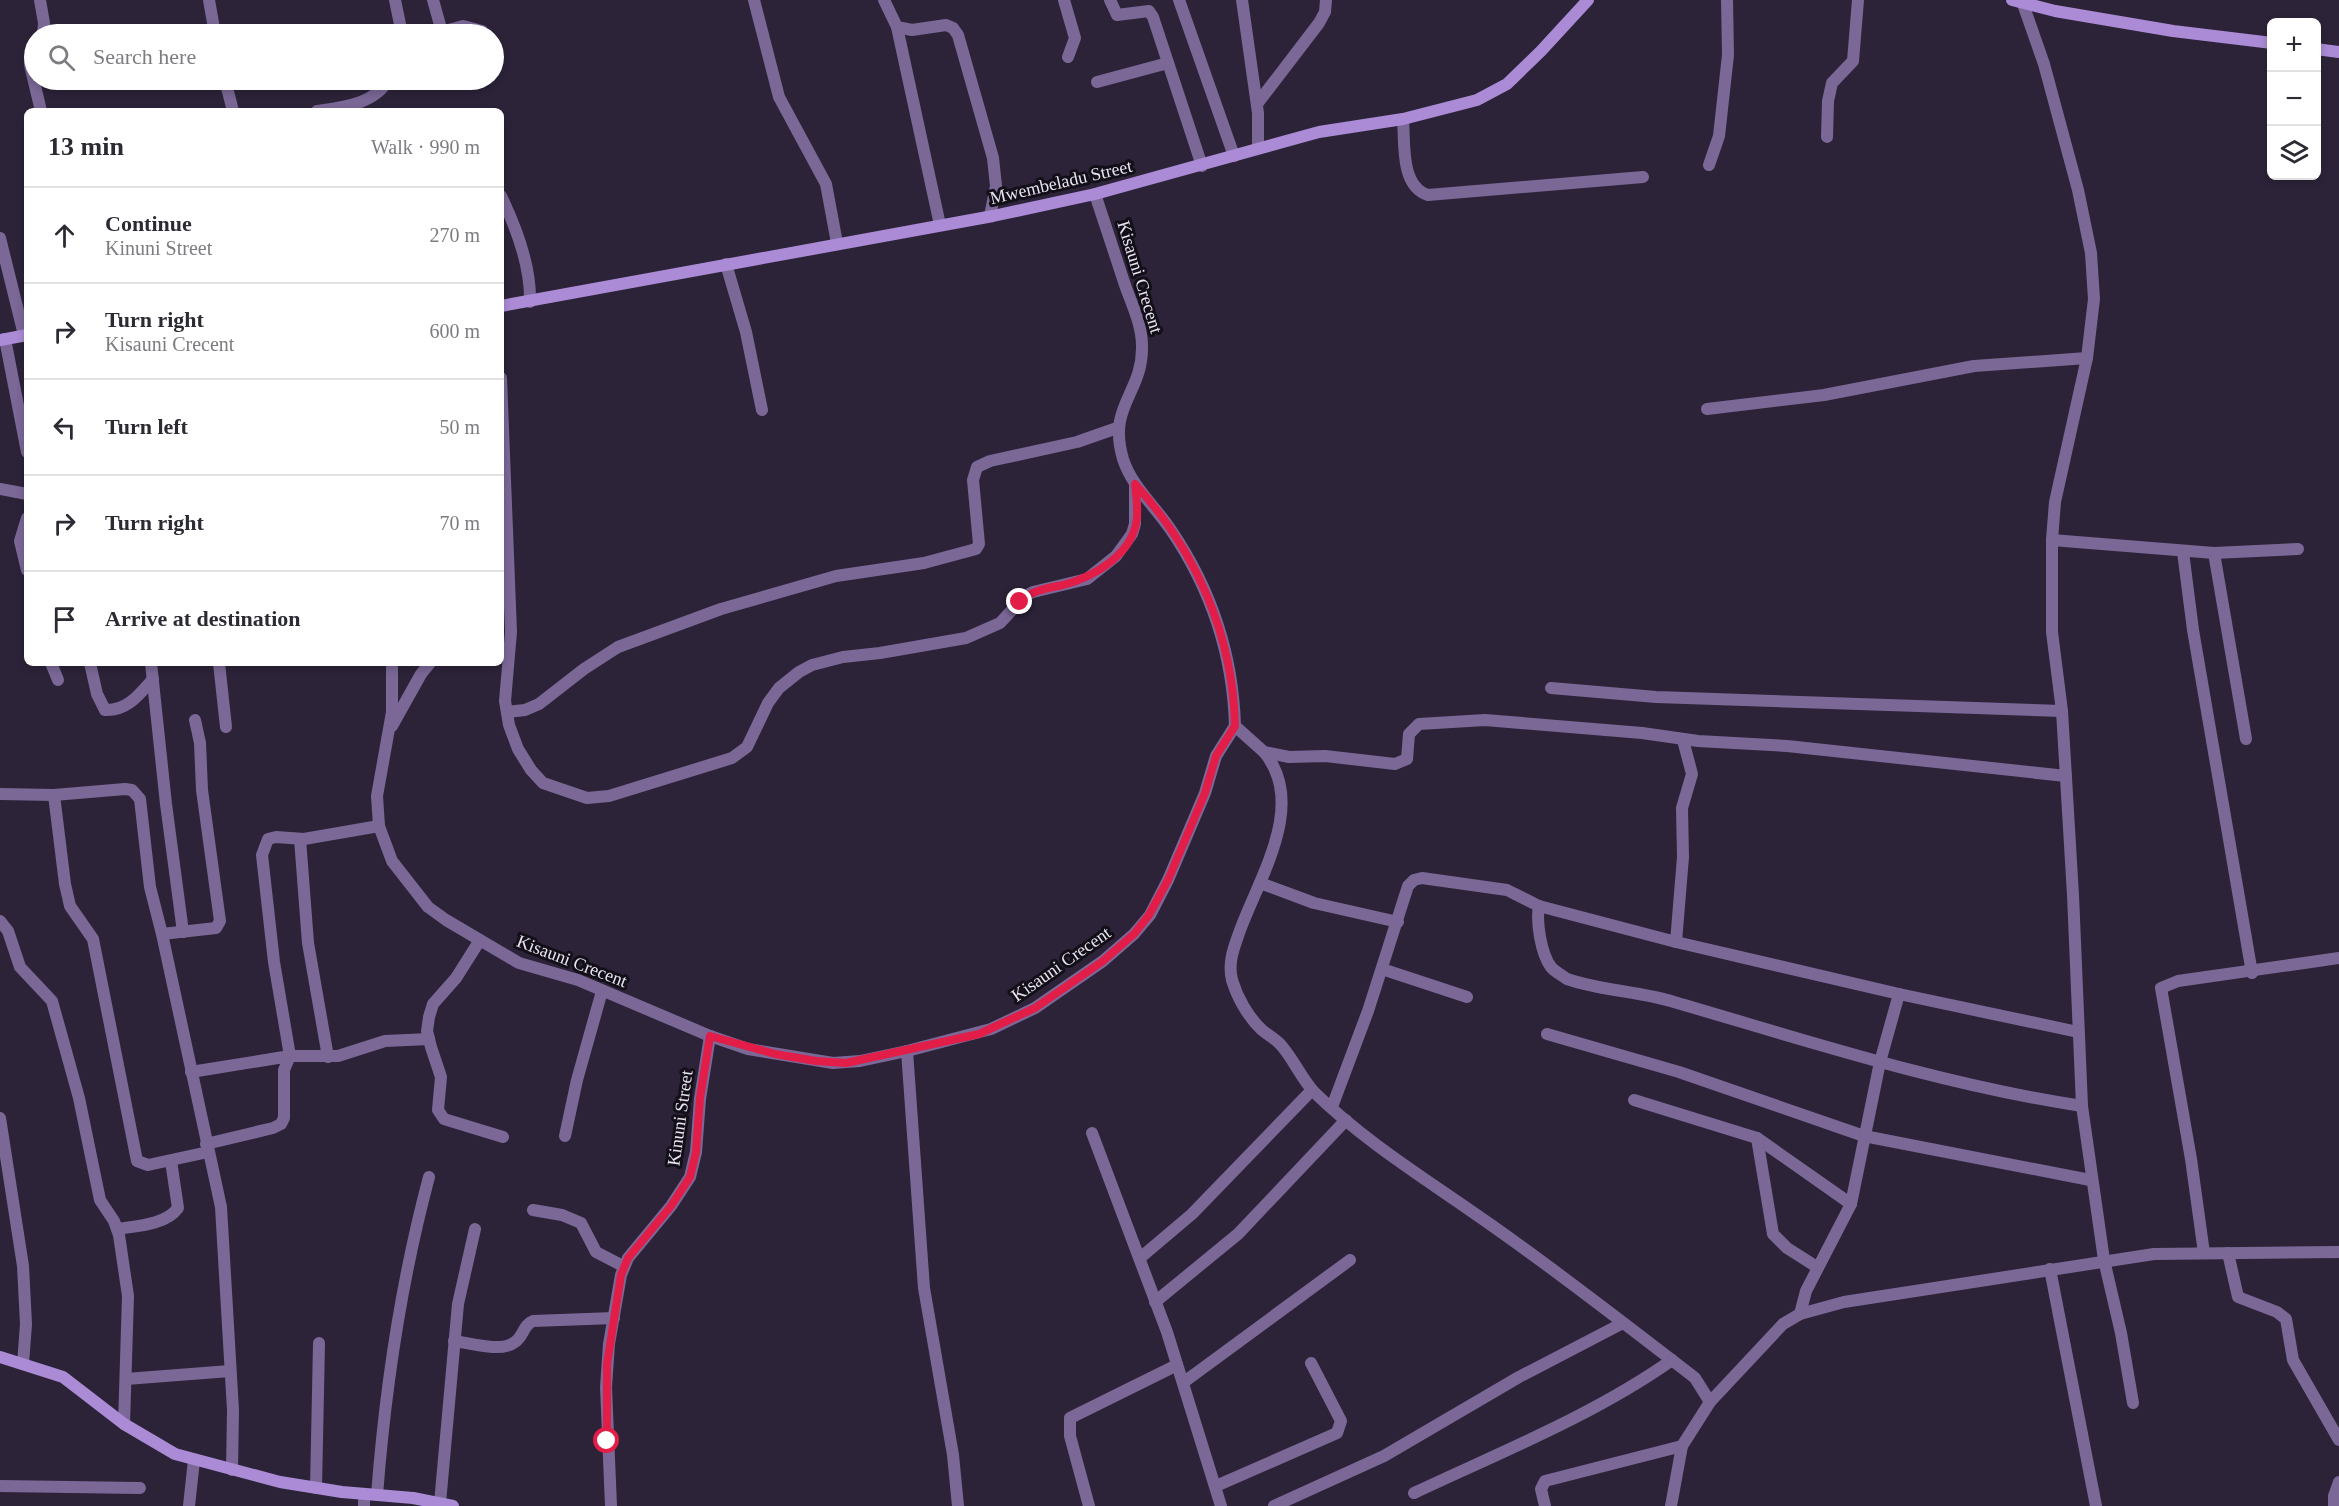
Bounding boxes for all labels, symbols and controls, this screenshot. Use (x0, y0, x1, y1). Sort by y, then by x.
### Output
map controls (2267, 18, 2321, 180)
button: + (2267, 18, 2321, 72)
search box (24, 24, 504, 90)
icon: search (45, 41, 78, 74)
text: Search here (93, 44, 196, 69)
button: − (2267, 72, 2321, 126)
button: layers (2267, 126, 2321, 180)
text: 13 min (48, 132, 124, 161)
text: Walk · 990 m (371, 136, 480, 158)
street label: Mwembeladu Street (988, 156, 1134, 208)
text: Continue (105, 211, 192, 236)
street label: Kisauni Crecent (1113, 218, 1167, 336)
icon: ahead (48, 219, 81, 252)
text: 270 m (429, 224, 480, 246)
text: Kinuni Street (105, 237, 212, 259)
text: Turn right (105, 307, 204, 332)
icon: right (48, 315, 81, 348)
text: 600 m (429, 320, 480, 342)
text: Kisauni Crecent (105, 333, 234, 355)
icon: left (48, 411, 81, 444)
text: Turn left (105, 414, 188, 439)
text: 50 m (439, 416, 480, 438)
icon: right (48, 507, 81, 540)
text: Turn right (105, 510, 204, 535)
text: 70 m (439, 512, 480, 534)
route end (1006, 588, 1032, 614)
icon: arrive (48, 603, 81, 636)
text: Arrive at destination (105, 606, 301, 631)
street label: Kisauni Crecent (1008, 922, 1114, 1006)
street label: Kisauni Crecent (514, 931, 630, 991)
street label: Kinuni Street (663, 1069, 697, 1167)
route start (593, 1427, 619, 1453)

